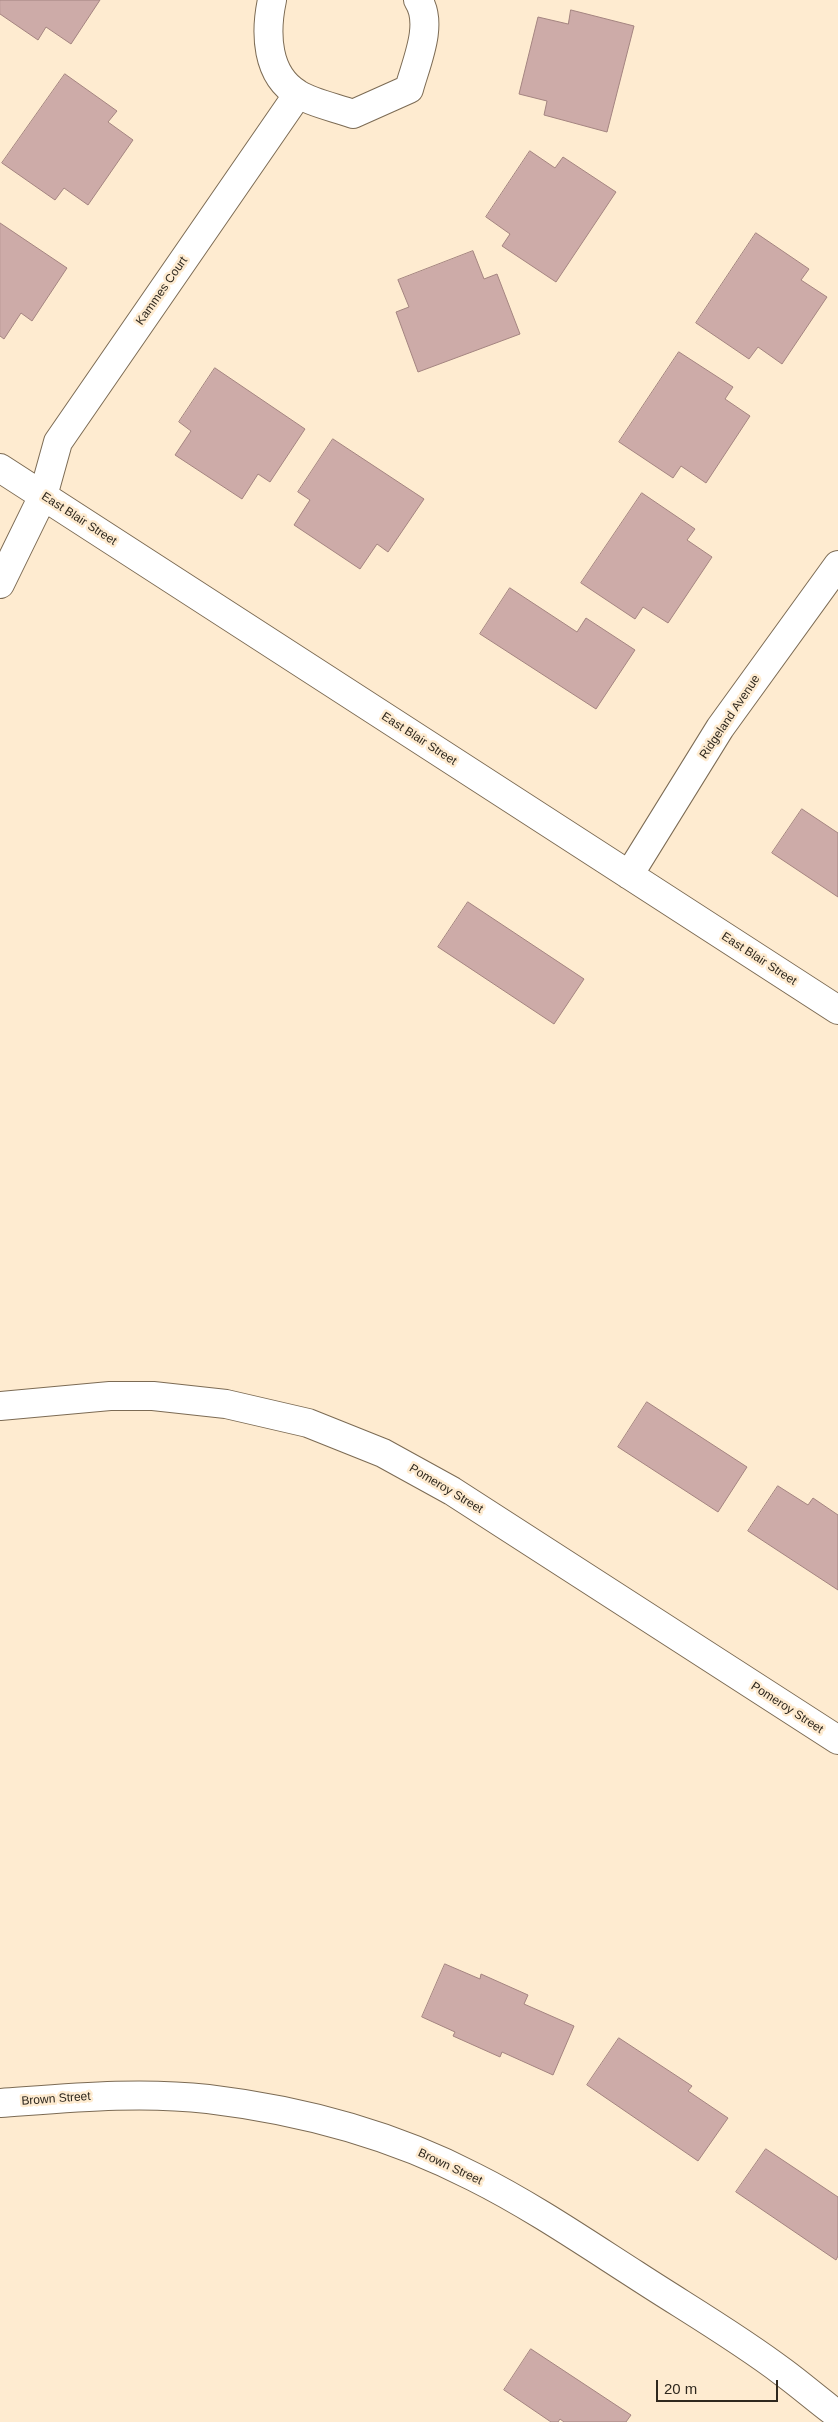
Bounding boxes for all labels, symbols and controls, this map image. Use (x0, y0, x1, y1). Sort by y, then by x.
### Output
street label: Kammes Court (133, 254, 191, 328)
street label: East Blair Street (39, 489, 119, 549)
street label: Ridgeland Avenue (697, 672, 763, 762)
street label: East Blair Street (379, 709, 459, 769)
street label: East Blair Street (719, 929, 799, 989)
street label: Pomeroy Street (407, 1461, 485, 1517)
street label: Pomeroy Street (748, 1679, 826, 1737)
street label: Brown Street (21, 2089, 91, 2109)
street label: Brown Street (416, 2146, 484, 2188)
scale bar (658, 2370, 780, 2402)
text: 20 m (664, 2380, 697, 2397)

